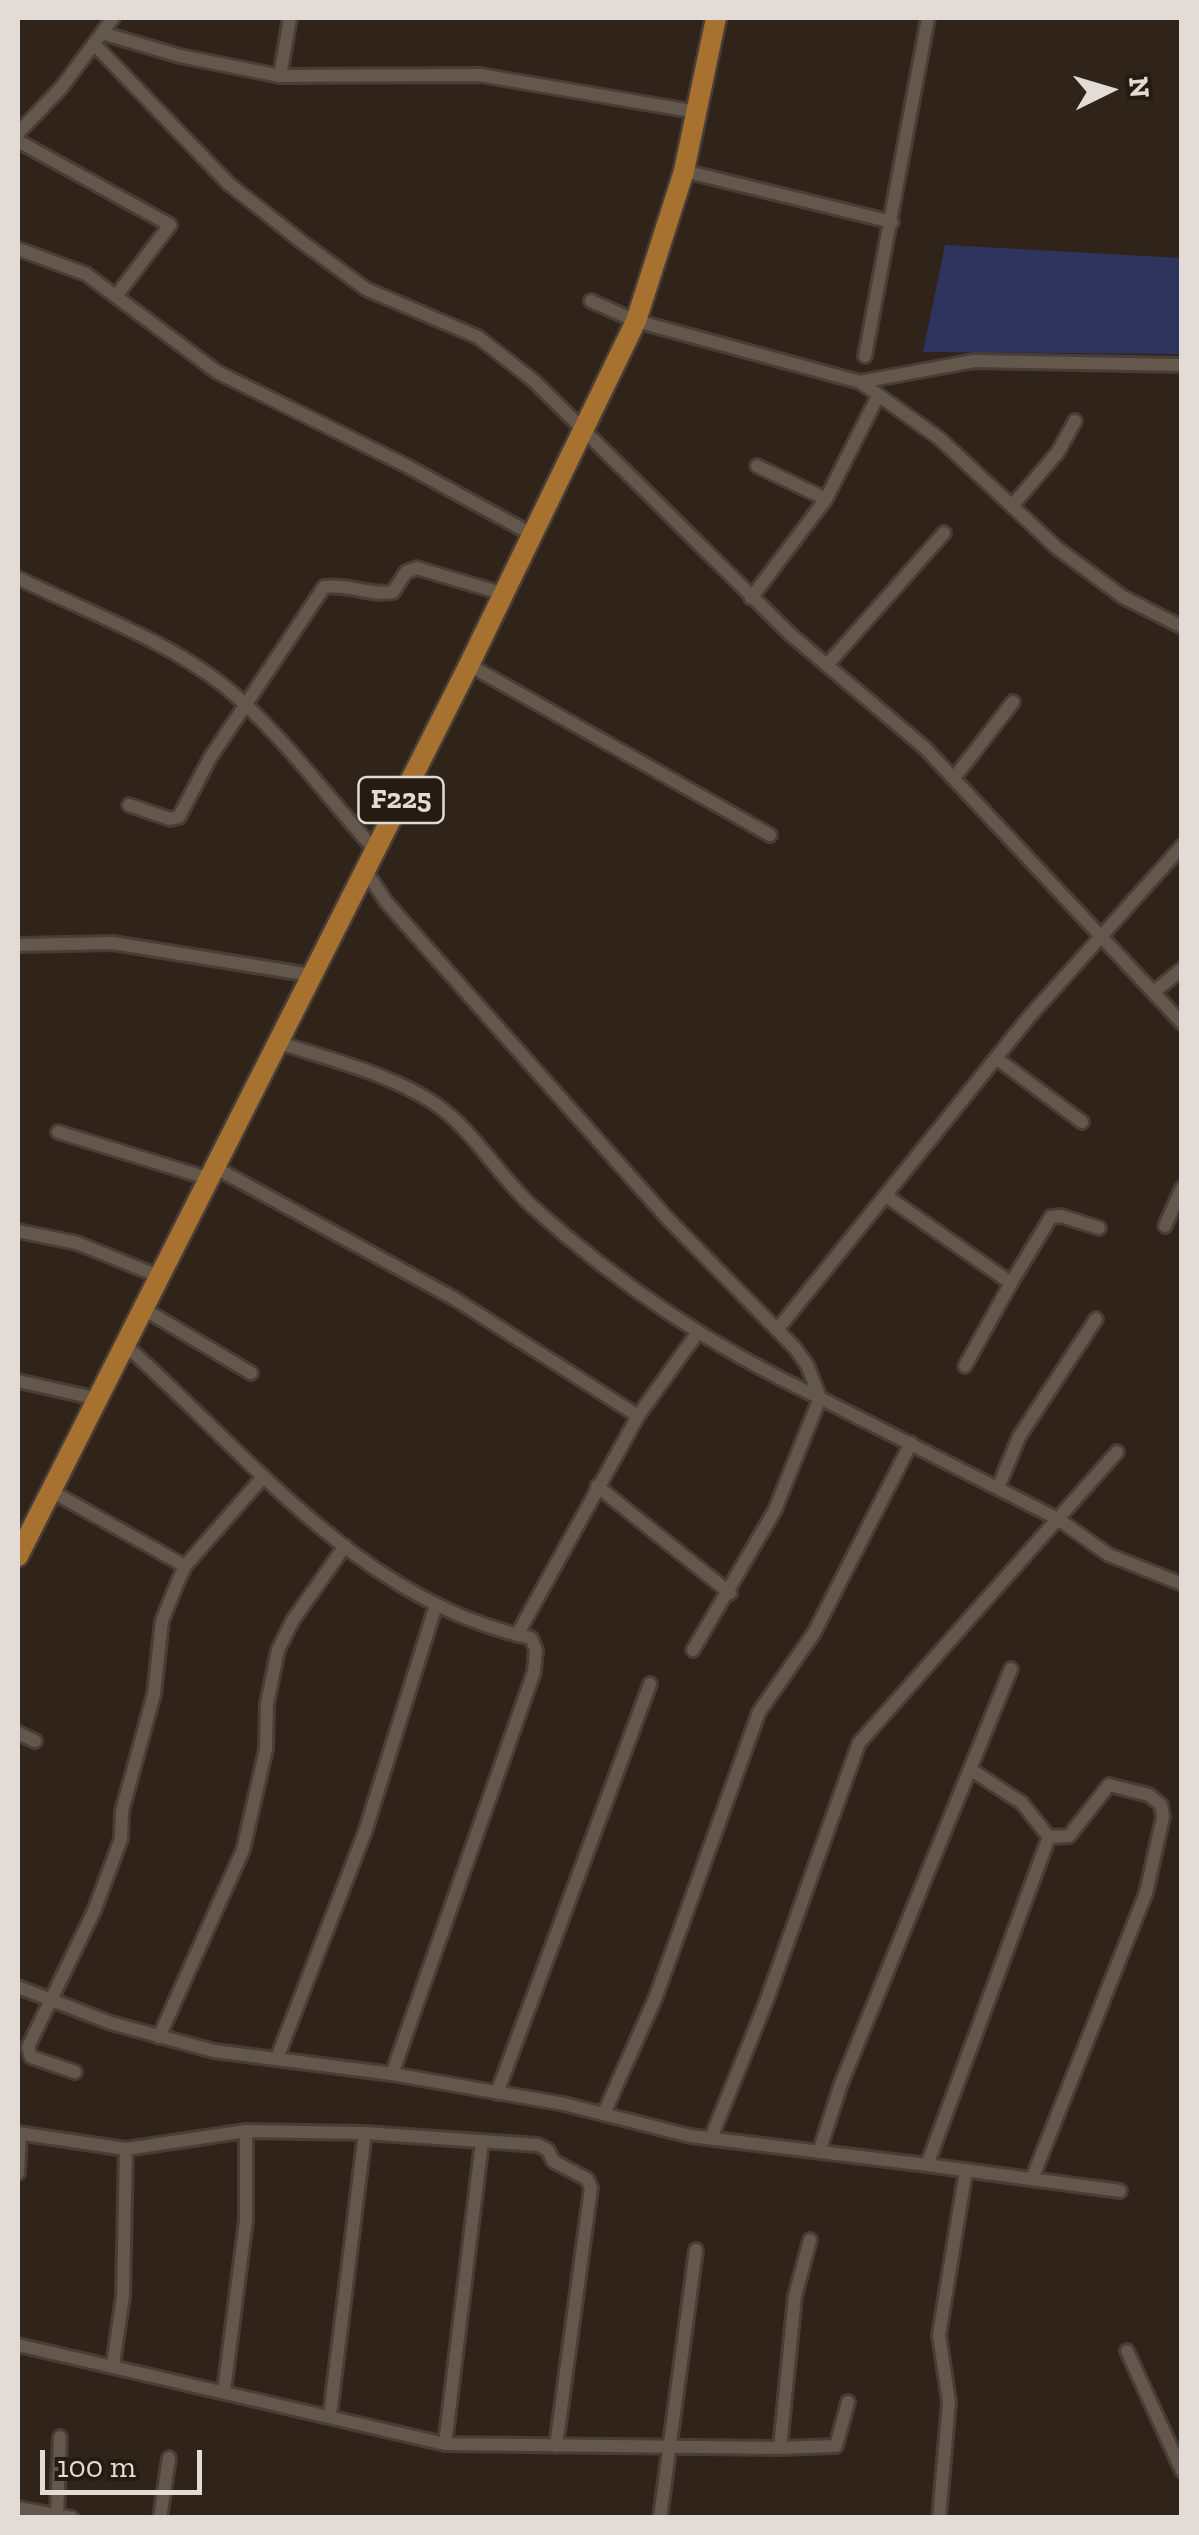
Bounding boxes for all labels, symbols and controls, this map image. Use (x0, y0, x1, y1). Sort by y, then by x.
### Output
north arrow (1059, 40, 1159, 140)
text: N (1122, 75, 1157, 99)
road number: F225 (358, 777, 444, 823)
scale bar (45, 2430, 208, 2492)
text: 100 m (57, 2449, 136, 2485)

